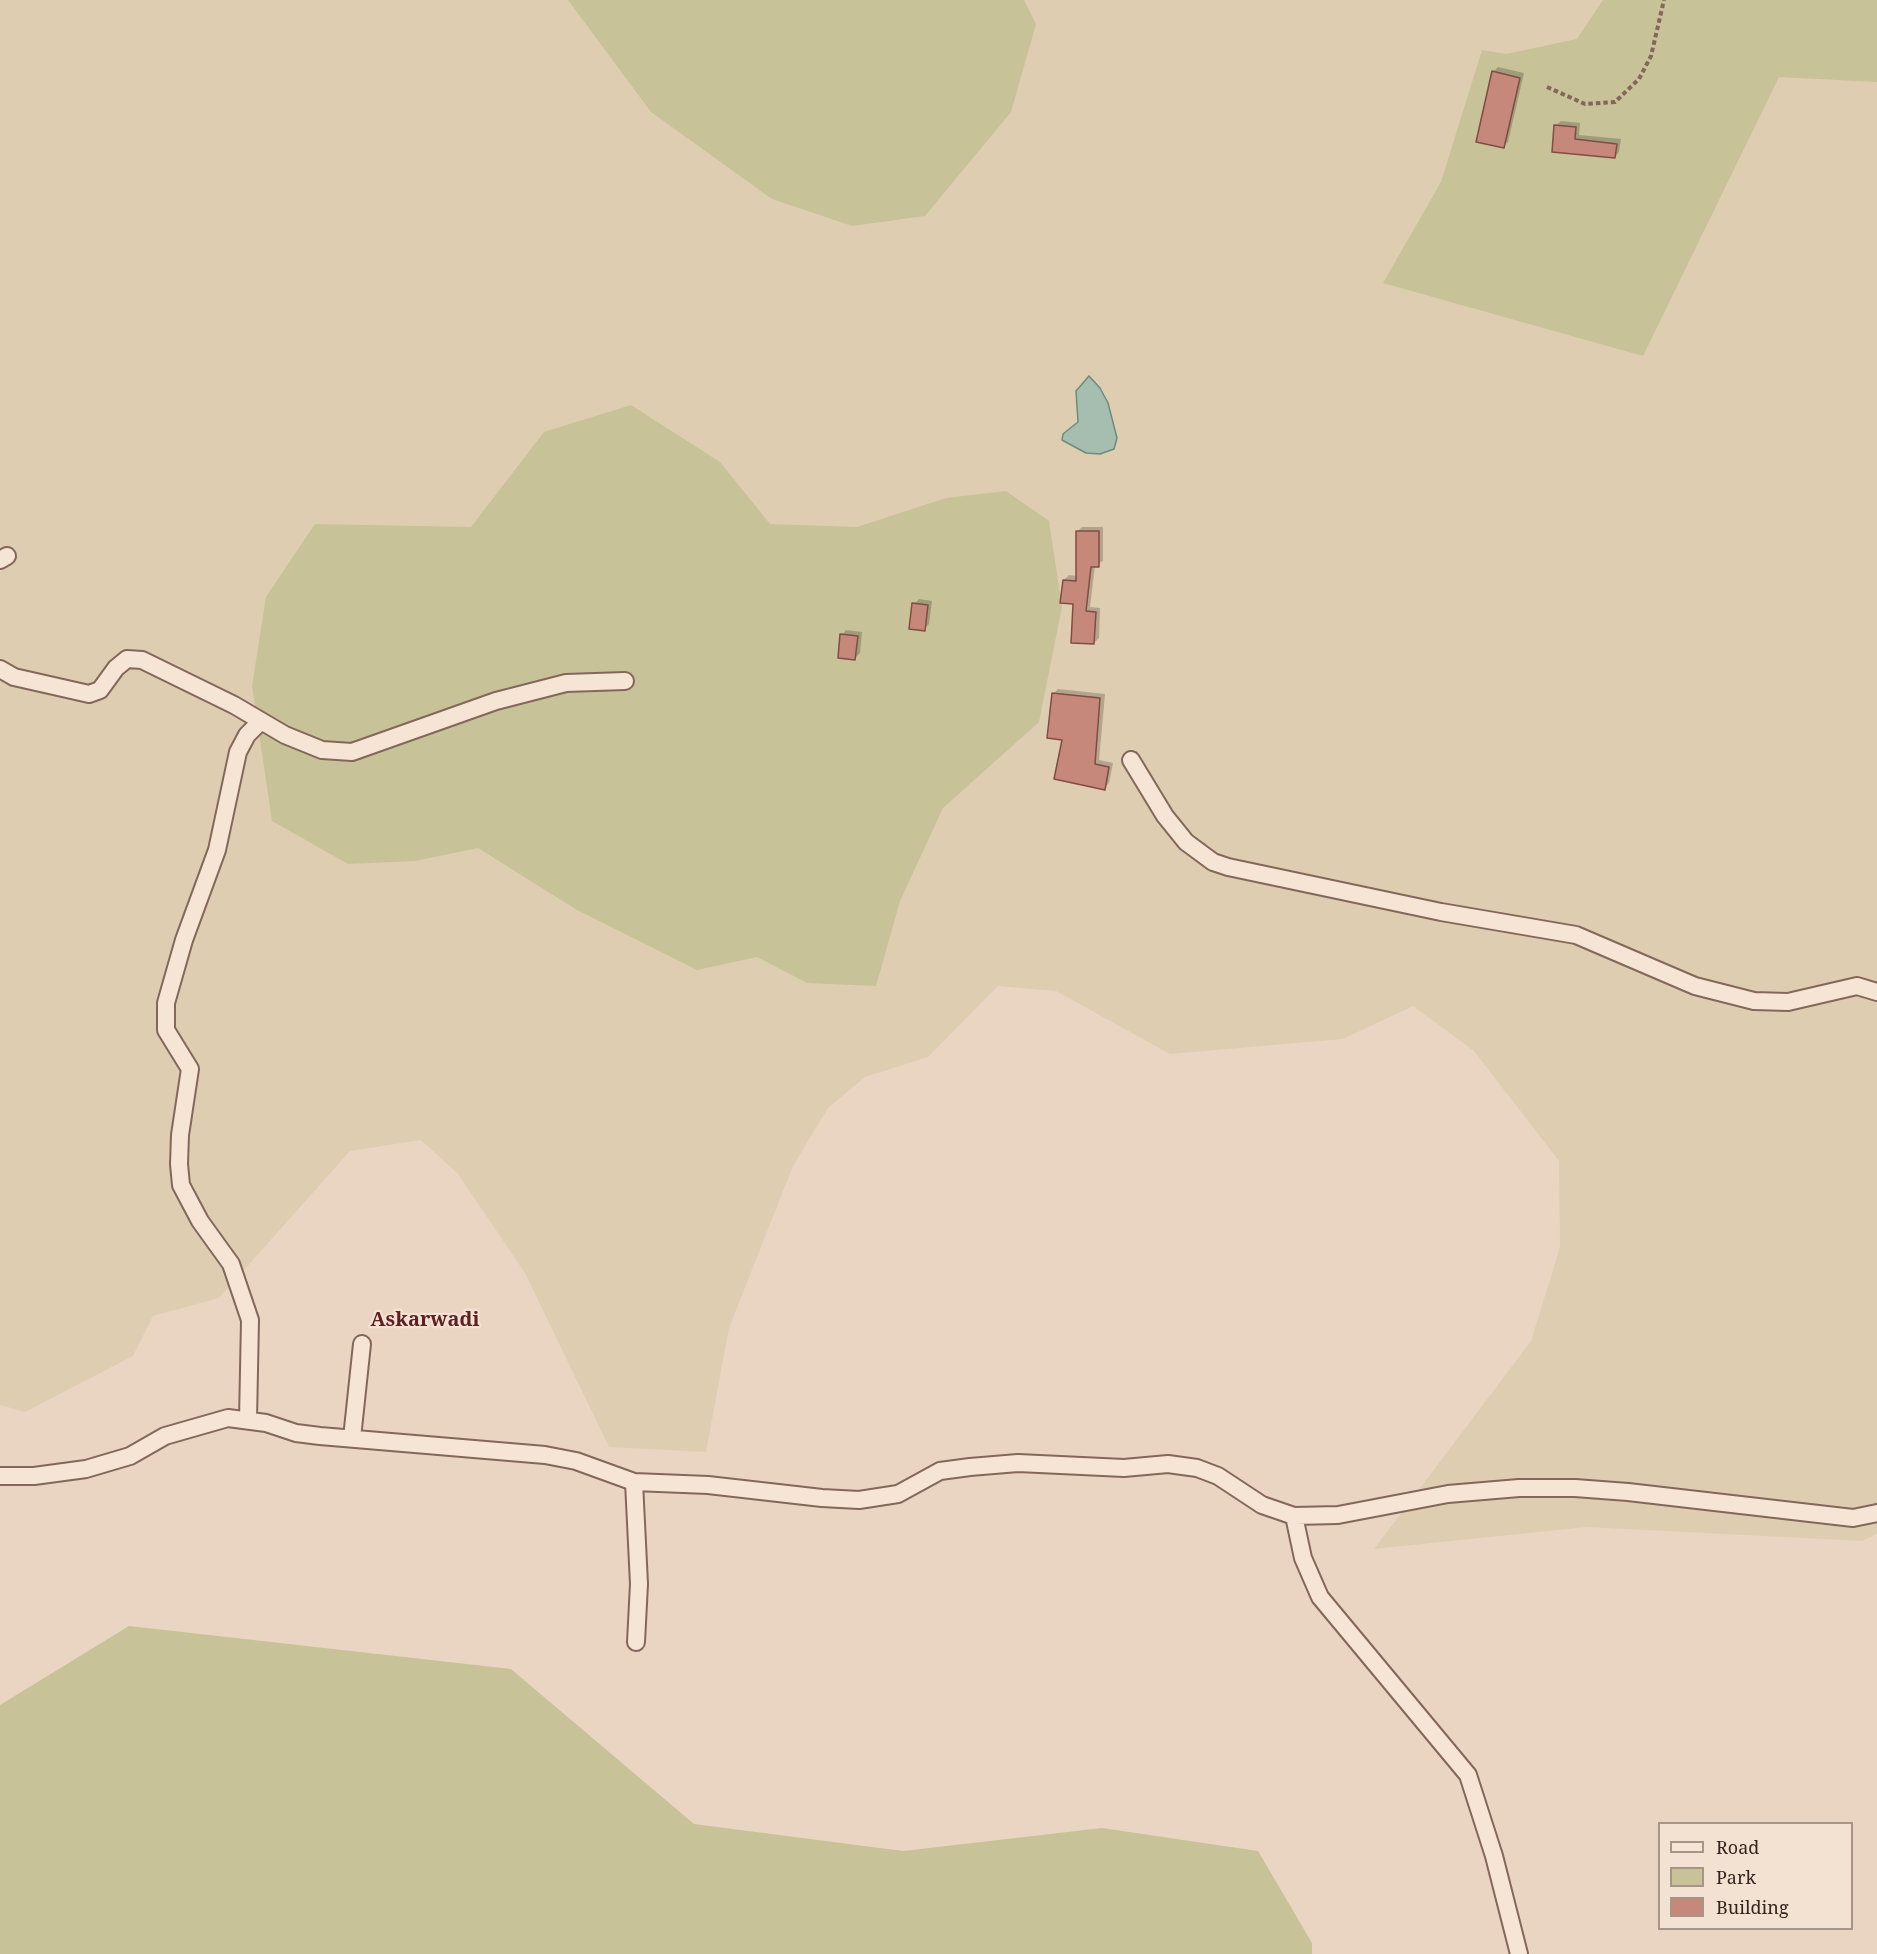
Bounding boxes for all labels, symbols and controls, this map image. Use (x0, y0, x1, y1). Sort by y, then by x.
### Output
district label: Askarwadi (370, 1308, 480, 1332)
legend (1658, 1822, 1853, 1930)
text: Road (1716, 1835, 1759, 1859)
text: Park (1716, 1865, 1756, 1889)
text: Building (1716, 1895, 1789, 1919)

